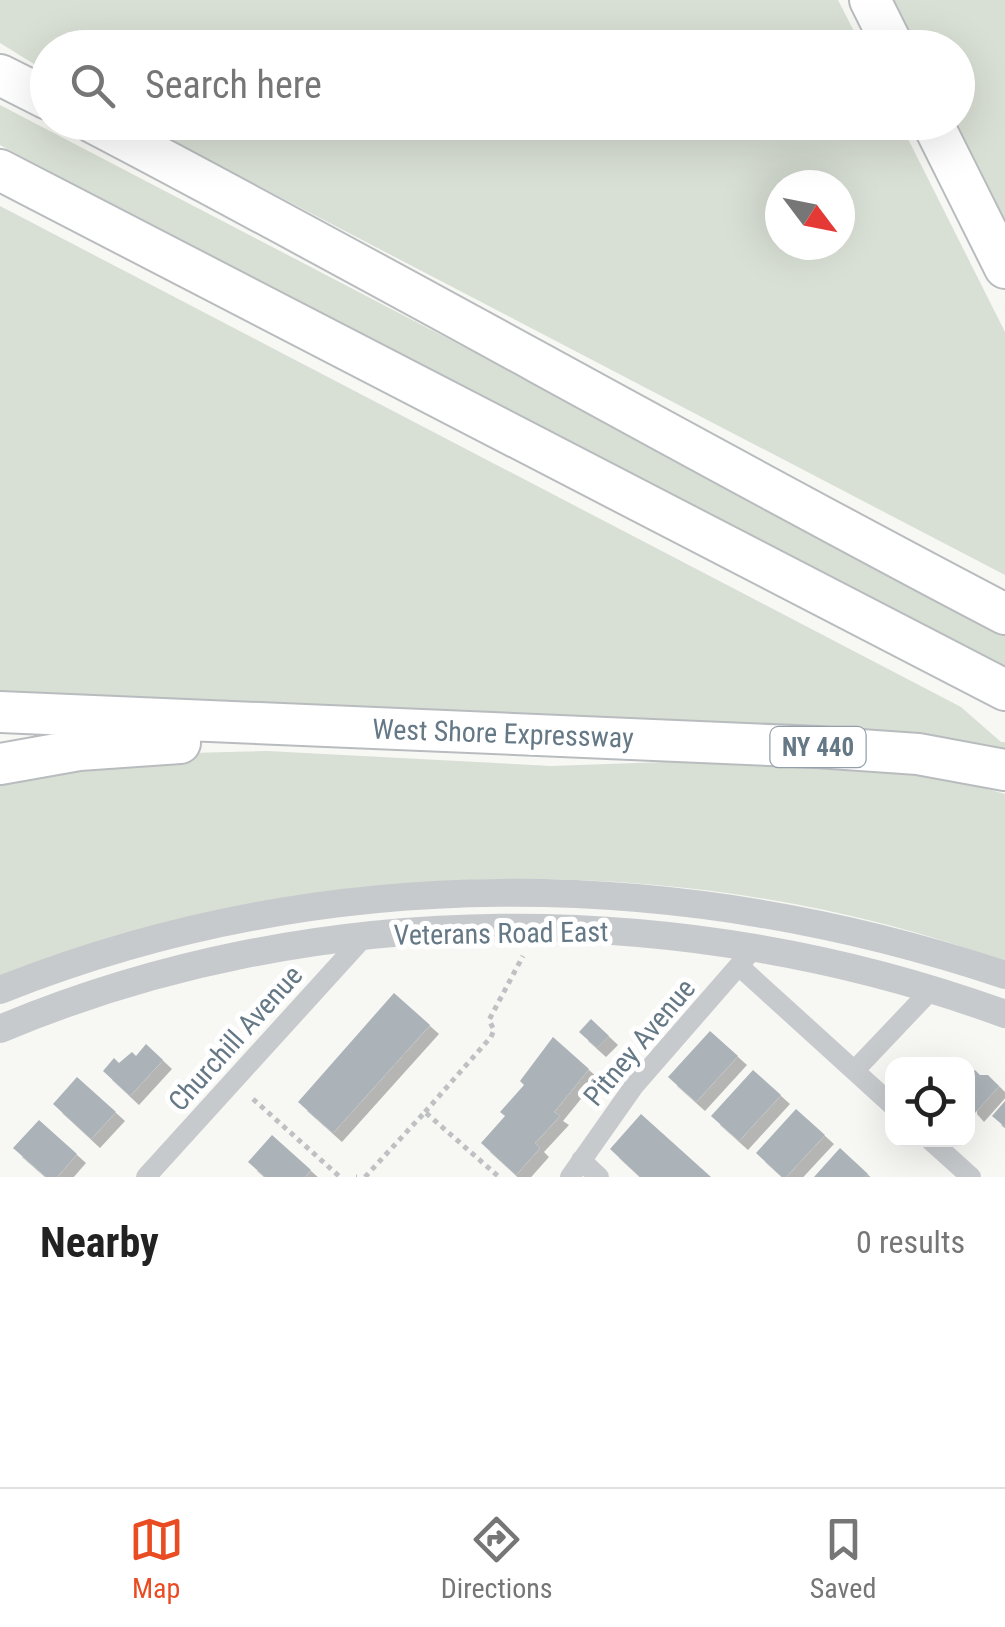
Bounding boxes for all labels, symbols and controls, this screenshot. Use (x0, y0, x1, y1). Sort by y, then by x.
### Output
search box (30, 30, 975, 140)
icon: search (65, 58, 120, 113)
text: Search here (145, 63, 322, 107)
north arrow (765, 170, 855, 260)
street label: West Shore Expressway (372, 712, 635, 755)
road number: NY 440 (770, 727, 866, 767)
street label: Veterans Road East (393, 915, 609, 952)
street label: Churchill Avenue (162, 959, 309, 1118)
street label: Pitney Avenue (577, 972, 702, 1112)
map controls (885, 1057, 975, 1147)
button: locate (885, 1057, 975, 1147)
text: Nearby (40, 1218, 159, 1267)
text: 0 results (856, 1223, 965, 1261)
tab: Map (129, 1512, 184, 1605)
tab: Directions (441, 1512, 553, 1605)
tab: Saved (810, 1512, 876, 1605)

